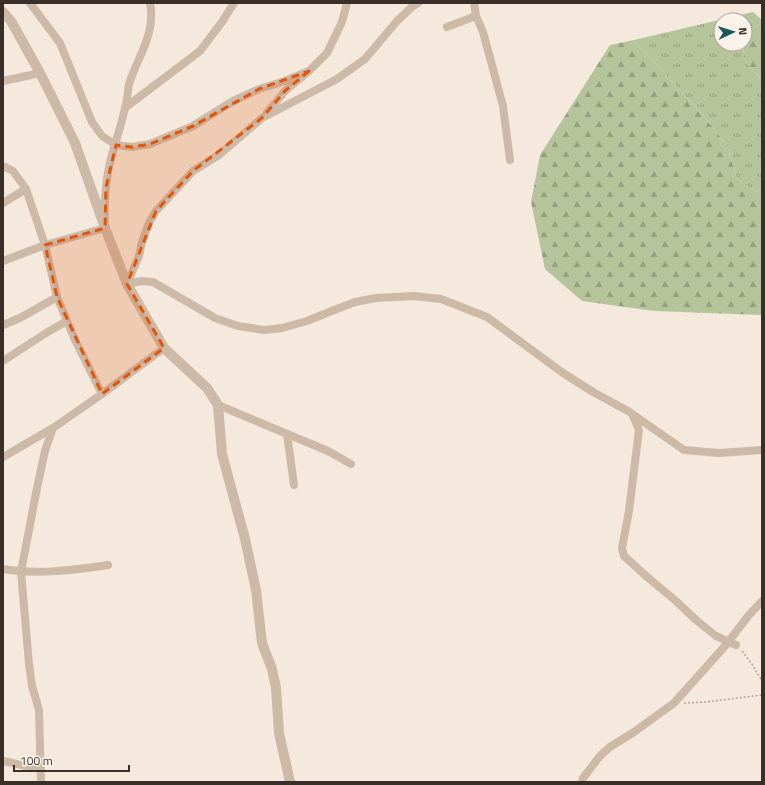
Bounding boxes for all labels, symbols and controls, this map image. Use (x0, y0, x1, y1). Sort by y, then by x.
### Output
north arrow (713, 12, 753, 52)
text: N (735, 27, 751, 36)
scale bar (14, 747, 129, 773)
text: 100 m (20, 751, 53, 770)

